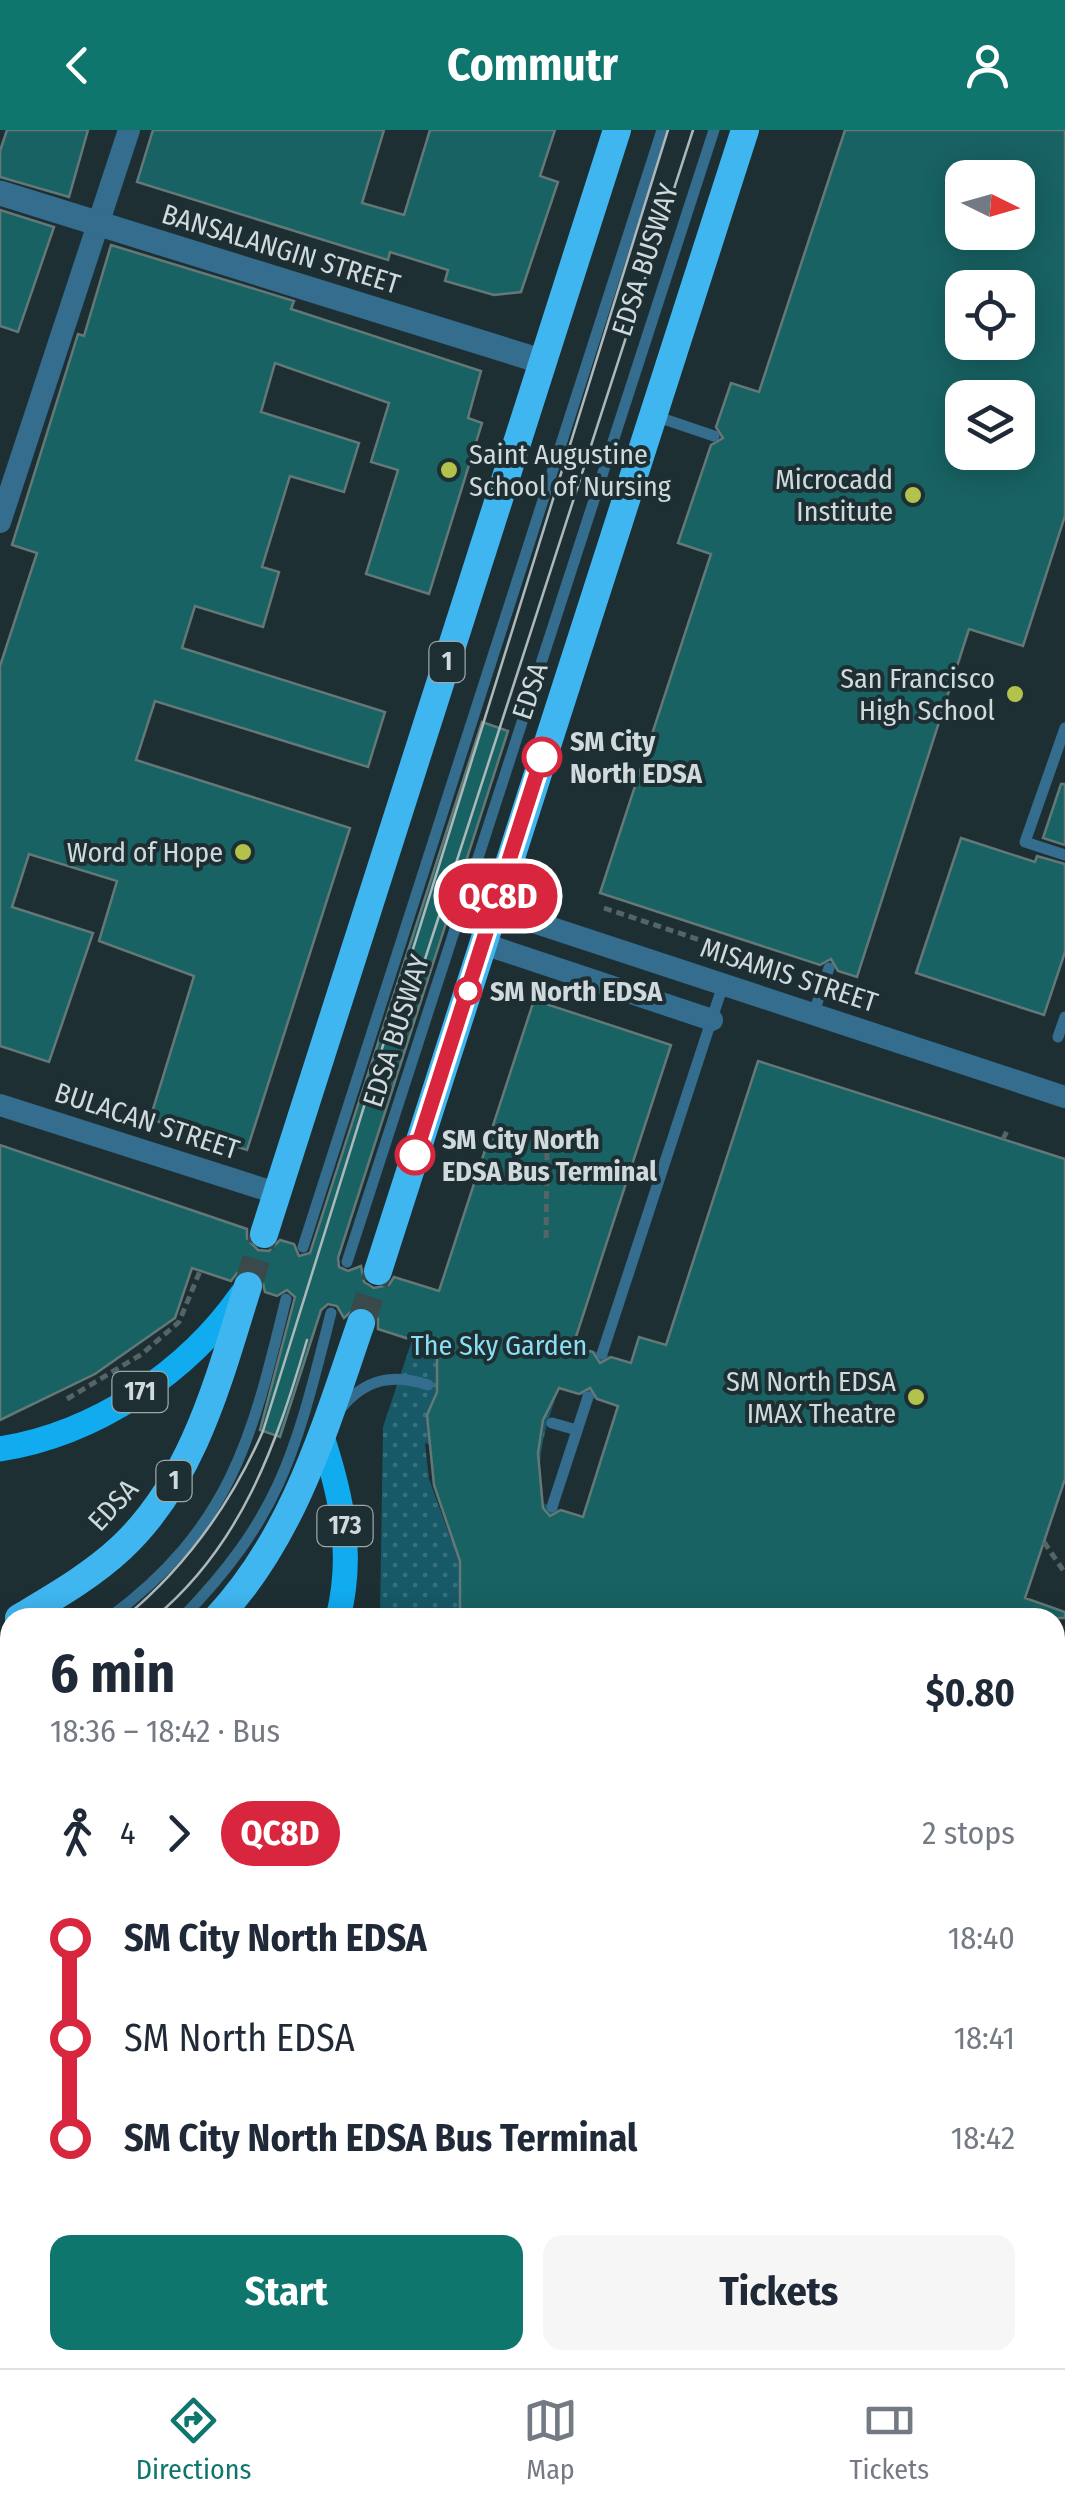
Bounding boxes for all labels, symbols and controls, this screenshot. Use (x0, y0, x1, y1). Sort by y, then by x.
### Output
icon: back (50, 38, 105, 93)
text: Commutr (447, 38, 618, 92)
icon: person (960, 38, 1015, 93)
north arrow (945, 160, 1035, 250)
map controls (945, 160, 1035, 470)
street label: EDSA BUSWAY (605, 180, 685, 340)
street label: BANSALANGIN STREET (158, 197, 404, 301)
button: locate (945, 270, 1035, 360)
button: layers (945, 380, 1035, 470)
place label: Saint Augustine School of Nursing (469, 438, 672, 503)
marker: Saint Augustine School of Nursing (438, 459, 460, 481)
place label: Microcadd Institute (775, 463, 893, 528)
marker: Microcadd Institute (902, 484, 924, 506)
road number: 1 (430, 642, 464, 682)
street label: EDSA (505, 658, 555, 724)
place label: San Francisco High School (840, 662, 995, 727)
marker: San Francisco High School (1004, 683, 1026, 705)
place label: SM City North EDSA (570, 725, 703, 790)
marker: SM City North EDSA (523, 738, 561, 776)
place label: Word of Hope (67, 836, 223, 869)
marker: Word of Hope (232, 841, 254, 863)
line badge: QC8D (428, 864, 568, 928)
text: QC8D (459, 875, 538, 917)
street label: MISAMIS STREET (696, 931, 882, 1019)
street label: EDSA BUSWAY (356, 951, 436, 1111)
place label: SM North EDSA (490, 975, 663, 1008)
marker: SM North EDSA (455, 978, 481, 1004)
street label: BULACAN STREET (51, 1076, 243, 1166)
place label: SM City North EDSA Bus Terminal (442, 1123, 657, 1188)
marker: SM City North EDSA Bus Terminal (396, 1136, 434, 1174)
park label: The Sky Garden (411, 1329, 587, 1362)
place label: SM North EDSA IMAX Theatre (726, 1365, 896, 1430)
road number: 171 (112, 1372, 168, 1412)
marker: SM North EDSA IMAX Theatre (905, 1386, 927, 1408)
road number: 1 (156, 1461, 192, 1501)
street label: EDSA (81, 1472, 145, 1537)
road number: 173 (318, 1506, 372, 1546)
text: 6 min (50, 1641, 175, 1707)
text: $0.80 (926, 1670, 1015, 1716)
text: 18:36 – 18:42 · Bus (50, 1712, 280, 1750)
icon: walk (50, 1806, 105, 1861)
icon: forward (151, 1806, 206, 1861)
text: QC8D (241, 1812, 320, 1854)
text: 4 (120, 1814, 136, 1852)
text: 2 stops (922, 1814, 1015, 1852)
text: SM City North EDSA (124, 1915, 427, 1961)
text: 18:40 (948, 1919, 1015, 1957)
text: SM North EDSA (124, 2015, 355, 2061)
text: 18:41 (954, 2019, 1015, 2057)
text: SM City North EDSA Bus Terminal (124, 2115, 637, 2161)
text: 18:42 (951, 2119, 1015, 2157)
button: Start (50, 2235, 523, 2350)
button: Tickets (543, 2235, 1015, 2350)
tab: Directions (136, 2393, 252, 2486)
tab: Map (523, 2393, 578, 2486)
tab: Tickets (849, 2393, 929, 2486)

